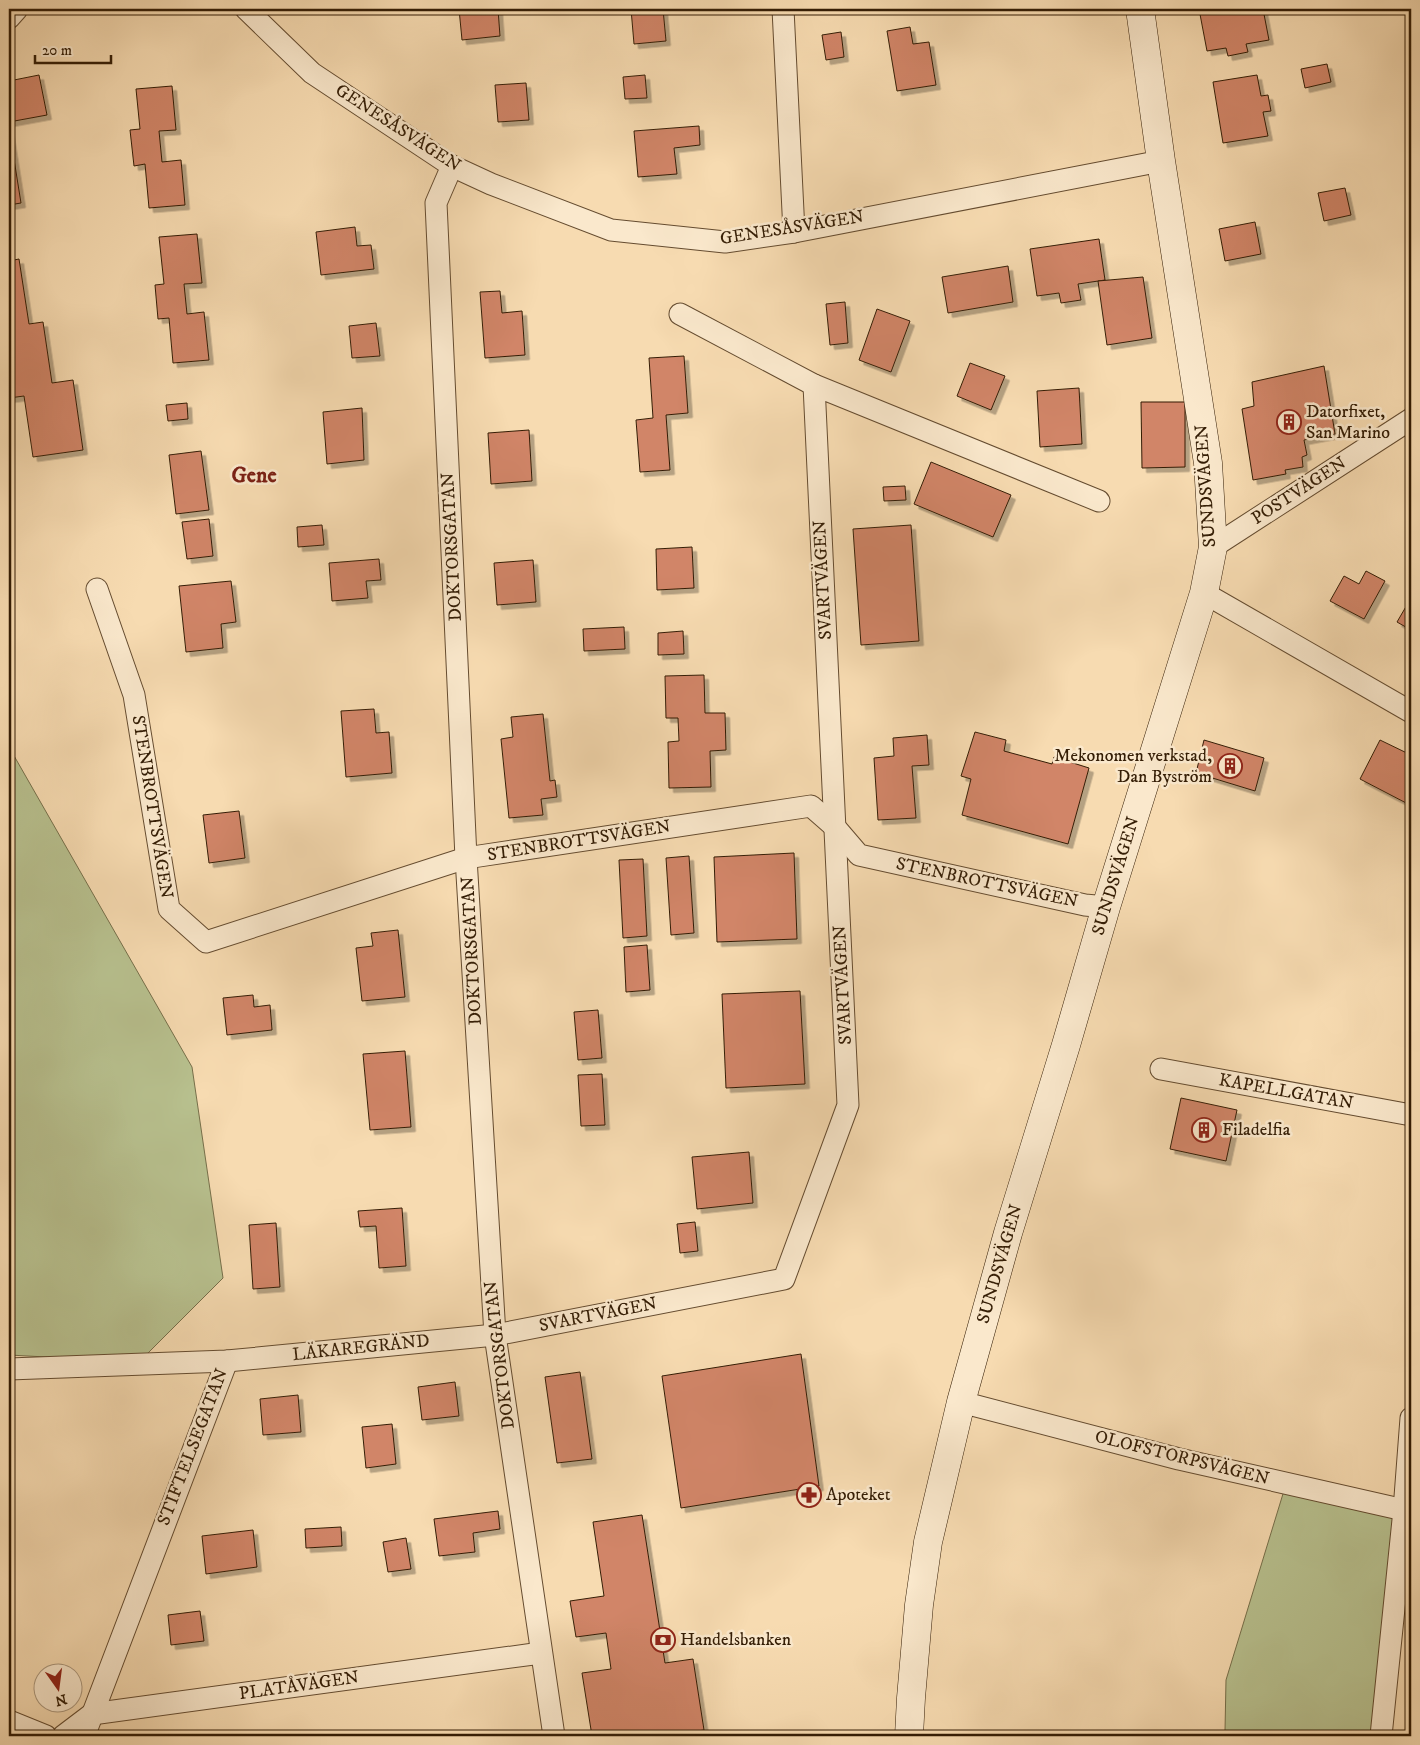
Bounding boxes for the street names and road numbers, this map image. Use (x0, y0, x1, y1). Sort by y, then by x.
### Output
street label: GENESÅSVÄGEN (331, 78, 466, 177)
street label: GENESÅSVÄGEN (718, 205, 866, 250)
street label: SUNDSVÄGEN (1191, 424, 1221, 548)
street label: POSTVÄGEN (1247, 452, 1351, 530)
street label: DOKTORSGATAN (437, 472, 467, 622)
street label: SVARTVÄGEN (809, 520, 837, 640)
street label: STENBROTTSVÄGEN (127, 714, 177, 901)
street label: SUNDSVÄGEN (1087, 814, 1145, 938)
street label: STENBROTTSVÄGEN (486, 816, 673, 866)
street label: STENBROTTSVÄGEN (894, 853, 1080, 913)
street label: DOKTORSGATAN (457, 876, 487, 1026)
street label: SVARTVÄGEN (829, 925, 857, 1045)
street label: KAPELLGATAN (1217, 1069, 1355, 1115)
street label: SUNDSVÄGEN (972, 1202, 1028, 1326)
street label: DOKTORSGATAN (480, 1280, 520, 1430)
street label: SVARTVÄGEN (537, 1293, 659, 1337)
street label: LÄKAREGRÄND (291, 1330, 431, 1366)
street label: STIFTELSEGATAN (153, 1365, 233, 1529)
street label: OLOFSTORPSVÄGEN (1093, 1426, 1272, 1490)
street label: PLATÅVÄGEN (237, 1666, 361, 1705)

